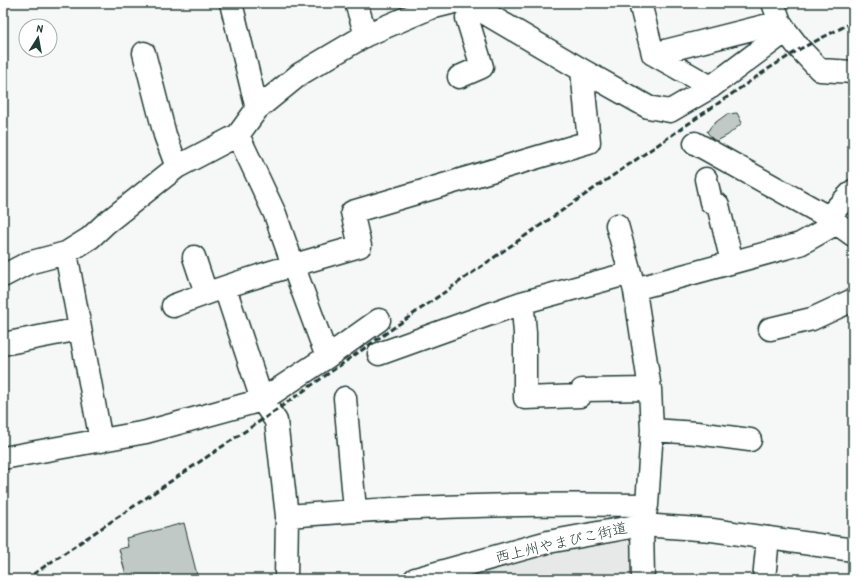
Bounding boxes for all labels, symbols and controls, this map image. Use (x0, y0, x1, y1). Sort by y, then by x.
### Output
north arrow (18, 18, 58, 58)
text: N (36, 21, 44, 36)
street label: 西上州やまびこ街道 (493, 517, 629, 567)

